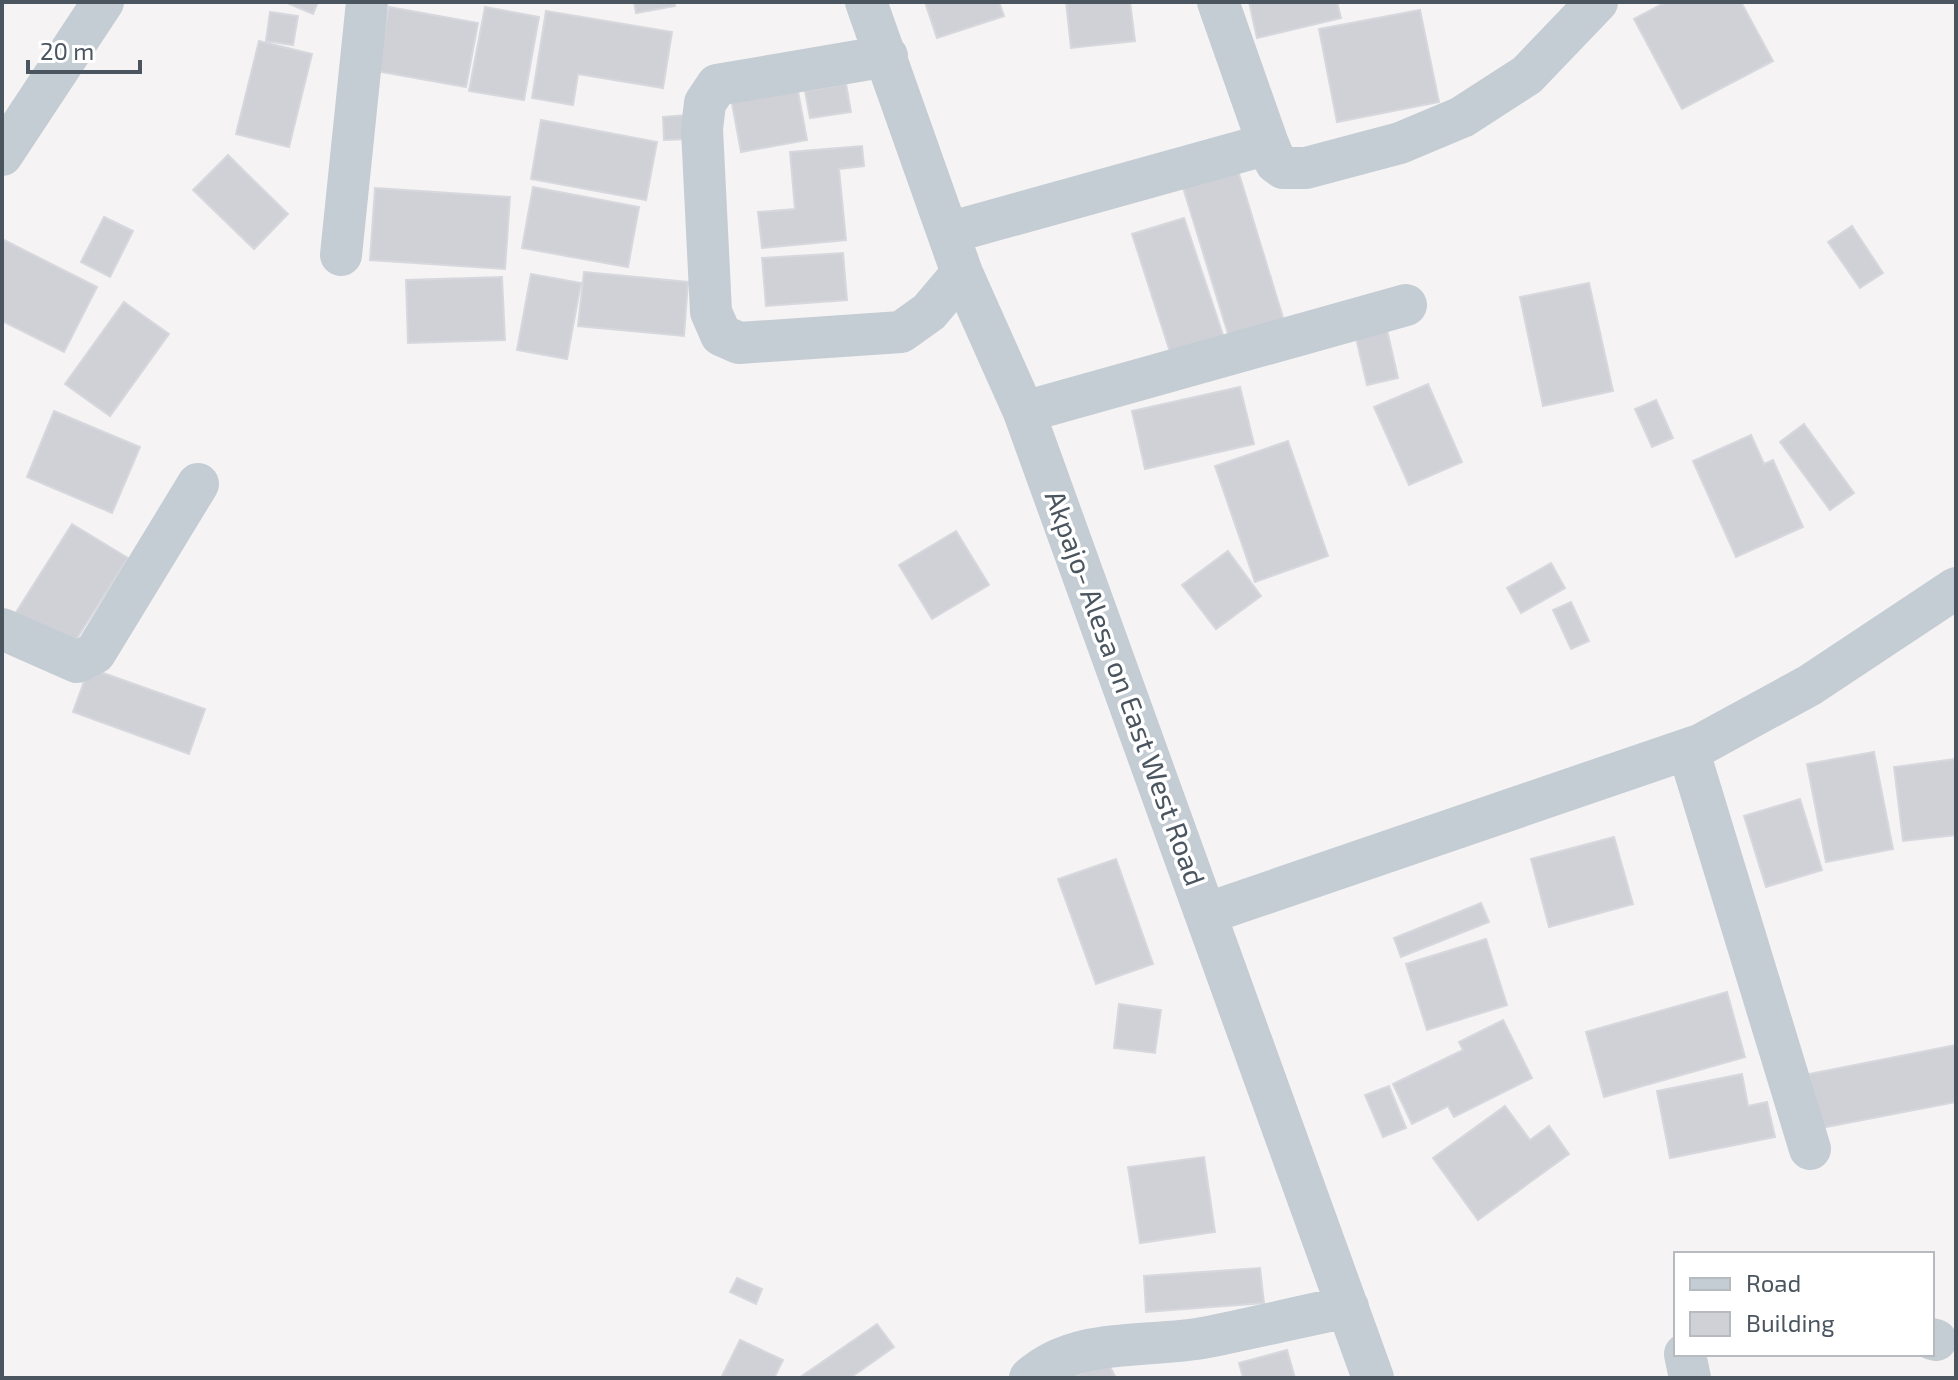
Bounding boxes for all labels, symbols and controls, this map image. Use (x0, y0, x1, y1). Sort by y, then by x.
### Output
scale bar (28, 24, 140, 74)
text: 20 m (40, 36, 94, 65)
street label: Akpajo- Alesa on East West Road (1039, 486, 1213, 890)
legend (1674, 1252, 1934, 1356)
text: Road (1746, 1268, 1801, 1297)
text: Building (1746, 1308, 1835, 1337)

